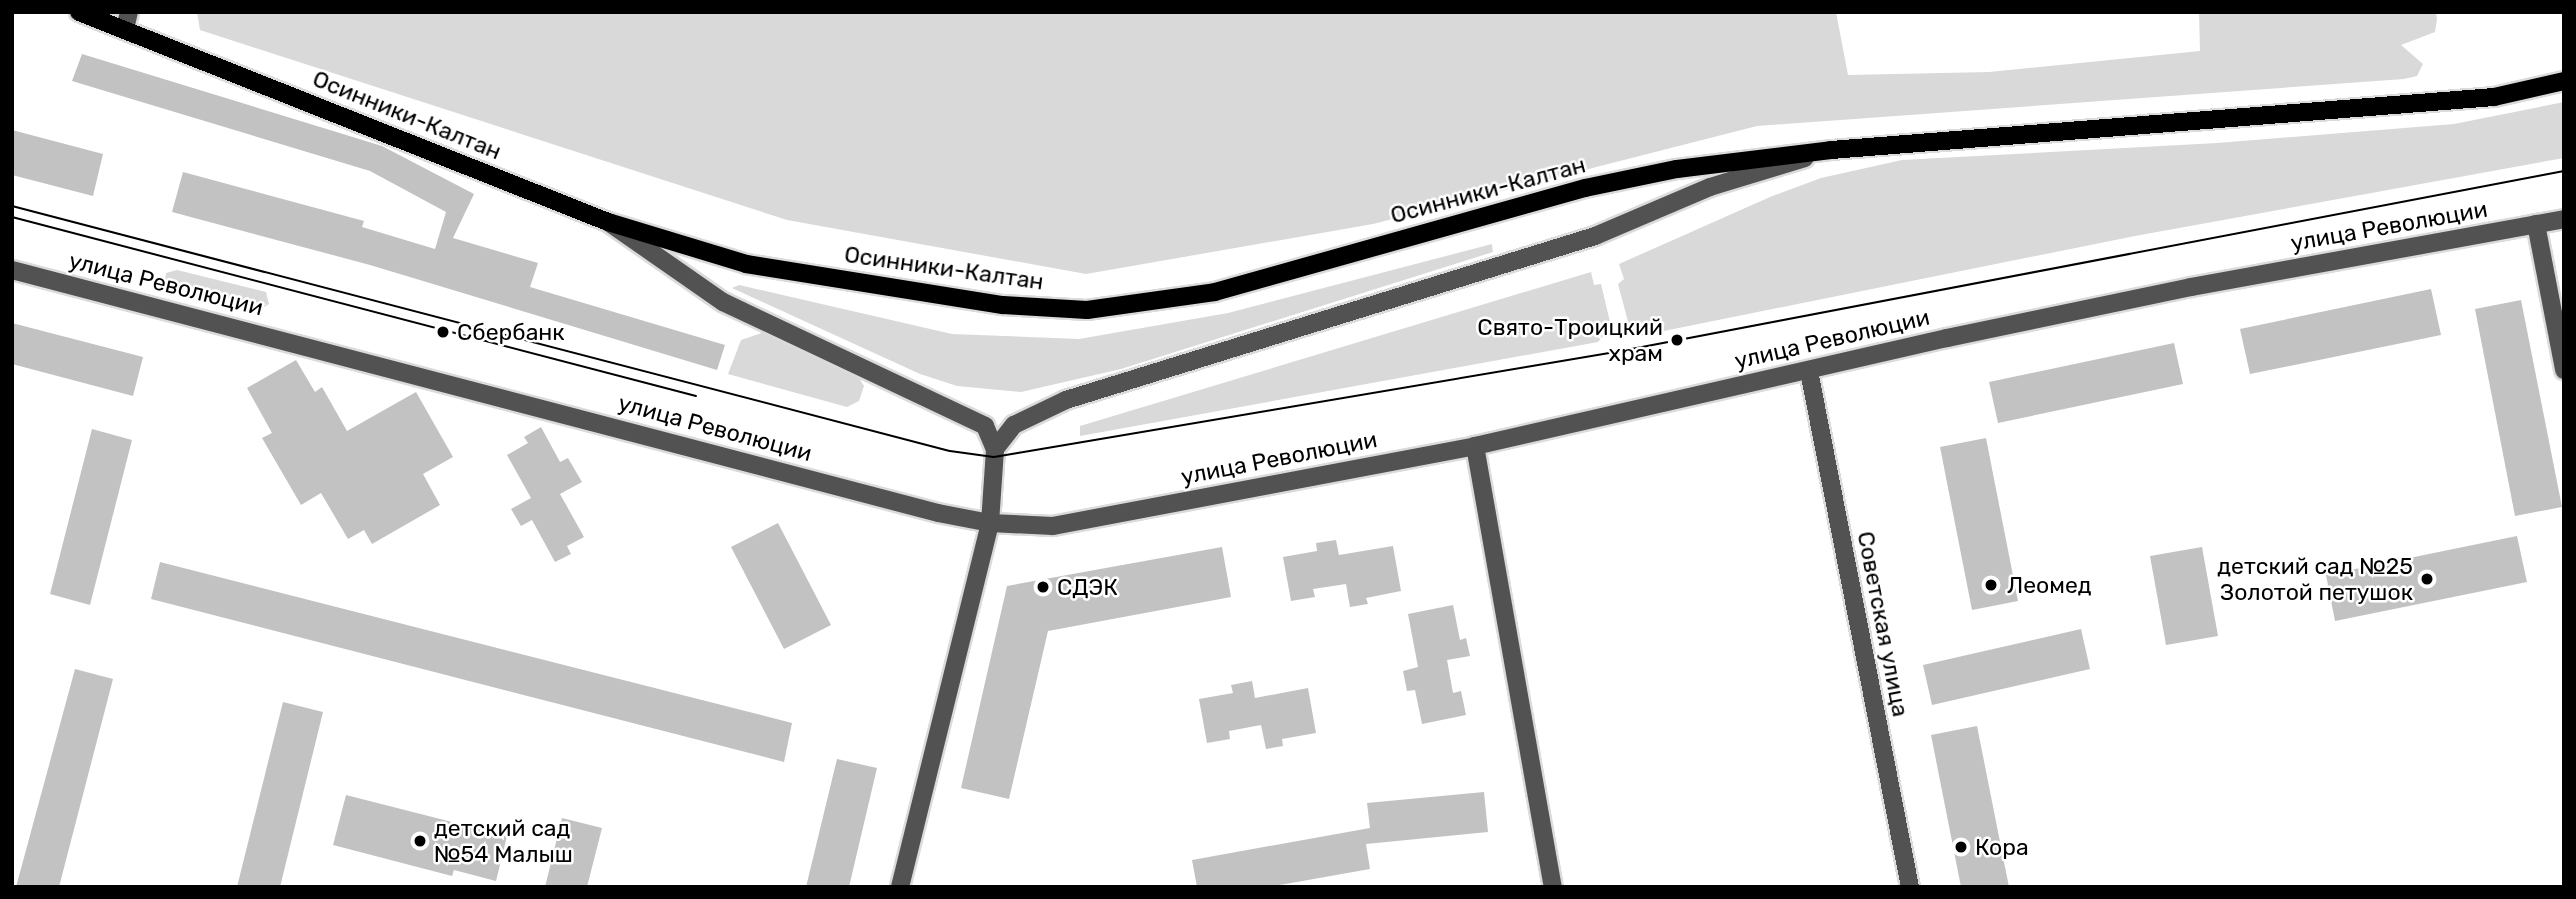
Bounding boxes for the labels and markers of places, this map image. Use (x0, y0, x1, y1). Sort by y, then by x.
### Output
place label: Свято-Троицкий храм (1477, 313, 1663, 367)
place label: Сбербанк (457, 318, 565, 346)
marker: Сбербанк (435, 324, 451, 340)
marker: Свято-Троицкий храм (1669, 332, 1685, 348)
place label: детский сад №25 Золотой петушок (2217, 552, 2413, 606)
place label: Леомед (2007, 571, 2092, 599)
marker: детский сад №25 Золотой петушок (2419, 571, 2435, 587)
place label: СДЭК (1057, 573, 1118, 601)
marker: Леомед (1981, 575, 2001, 595)
marker: СДЭК (1035, 579, 1051, 595)
place label: детский сад №54 Малыш (434, 814, 573, 868)
marker: детский сад №54 Малыш (412, 833, 428, 849)
place label: Кора (1975, 833, 2029, 861)
marker: Кора (1953, 839, 1969, 855)

